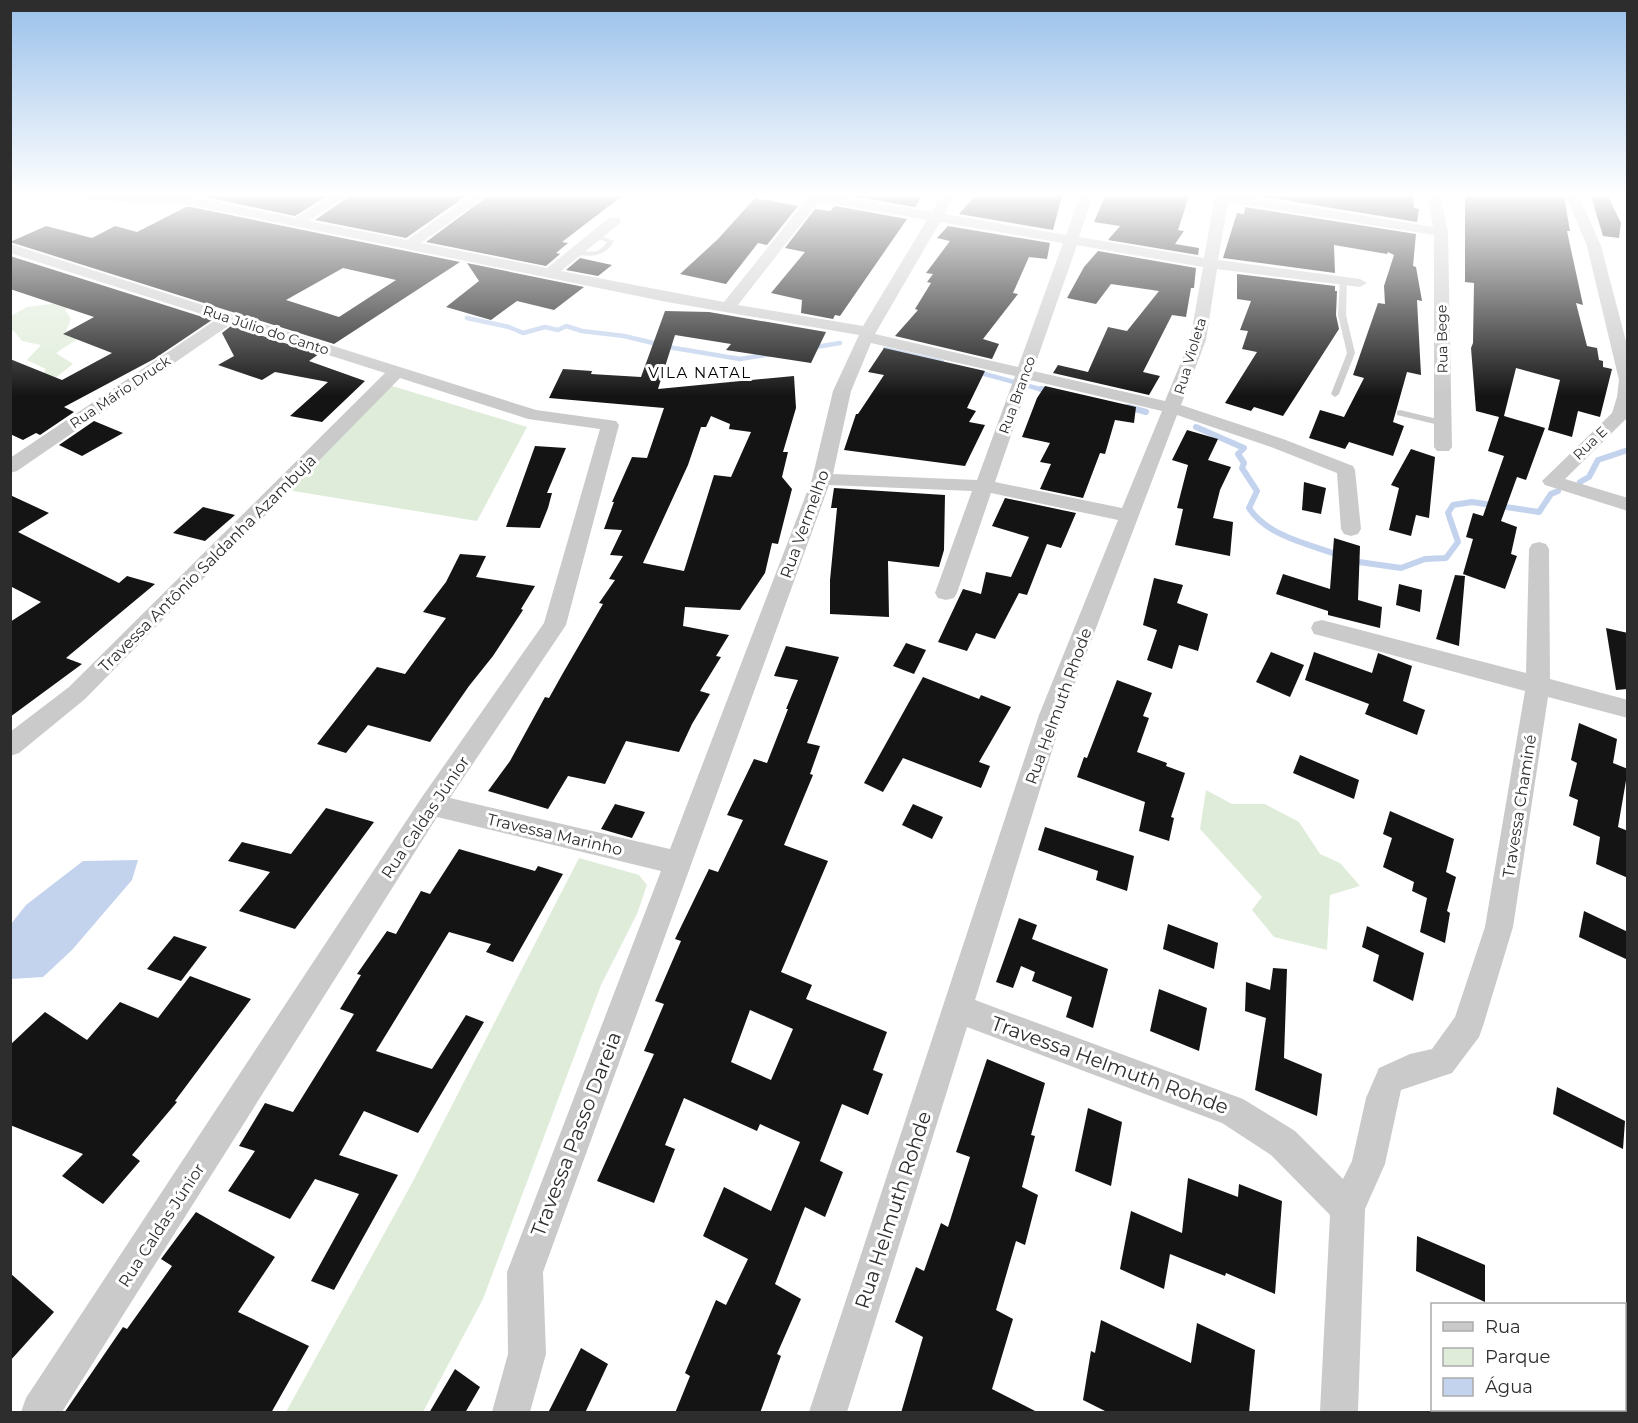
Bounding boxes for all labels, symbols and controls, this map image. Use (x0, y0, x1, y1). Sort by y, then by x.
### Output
street label: Rua Júlio do Canto (201, 301, 332, 359)
street label: Rua Bege (1432, 305, 1452, 373)
street label: Rua Violeta (1170, 315, 1210, 397)
street label: Rua Mário Druck (66, 351, 174, 432)
street label: Rua Branco (995, 354, 1039, 436)
district label: VILA NATAL (648, 363, 752, 382)
street label: Rua E (1569, 422, 1611, 464)
street label: Travessa Antônio Saldanha Azambuja (95, 451, 320, 676)
street label: Rua Vermelho (776, 467, 833, 581)
street label: Rua Helmuth Rhode (1021, 625, 1096, 787)
street label: Travessa Chaminé (1499, 733, 1540, 879)
street label: Rua Caldas Júnior (377, 752, 473, 882)
street label: Travessa Marinho (485, 810, 624, 859)
street label: Travessa Helmuth Rohde (988, 1011, 1232, 1119)
street label: Travessa Passo Dareia (526, 1028, 626, 1240)
street label: Rua Helmuth Rohde (850, 1108, 936, 1312)
street label: Rua Caldas Júnior (114, 1160, 208, 1291)
legend (1431, 1303, 1626, 1411)
text: Rua (1485, 1316, 1521, 1338)
text: Parque (1485, 1346, 1551, 1368)
text: Água (1485, 1376, 1533, 1398)

